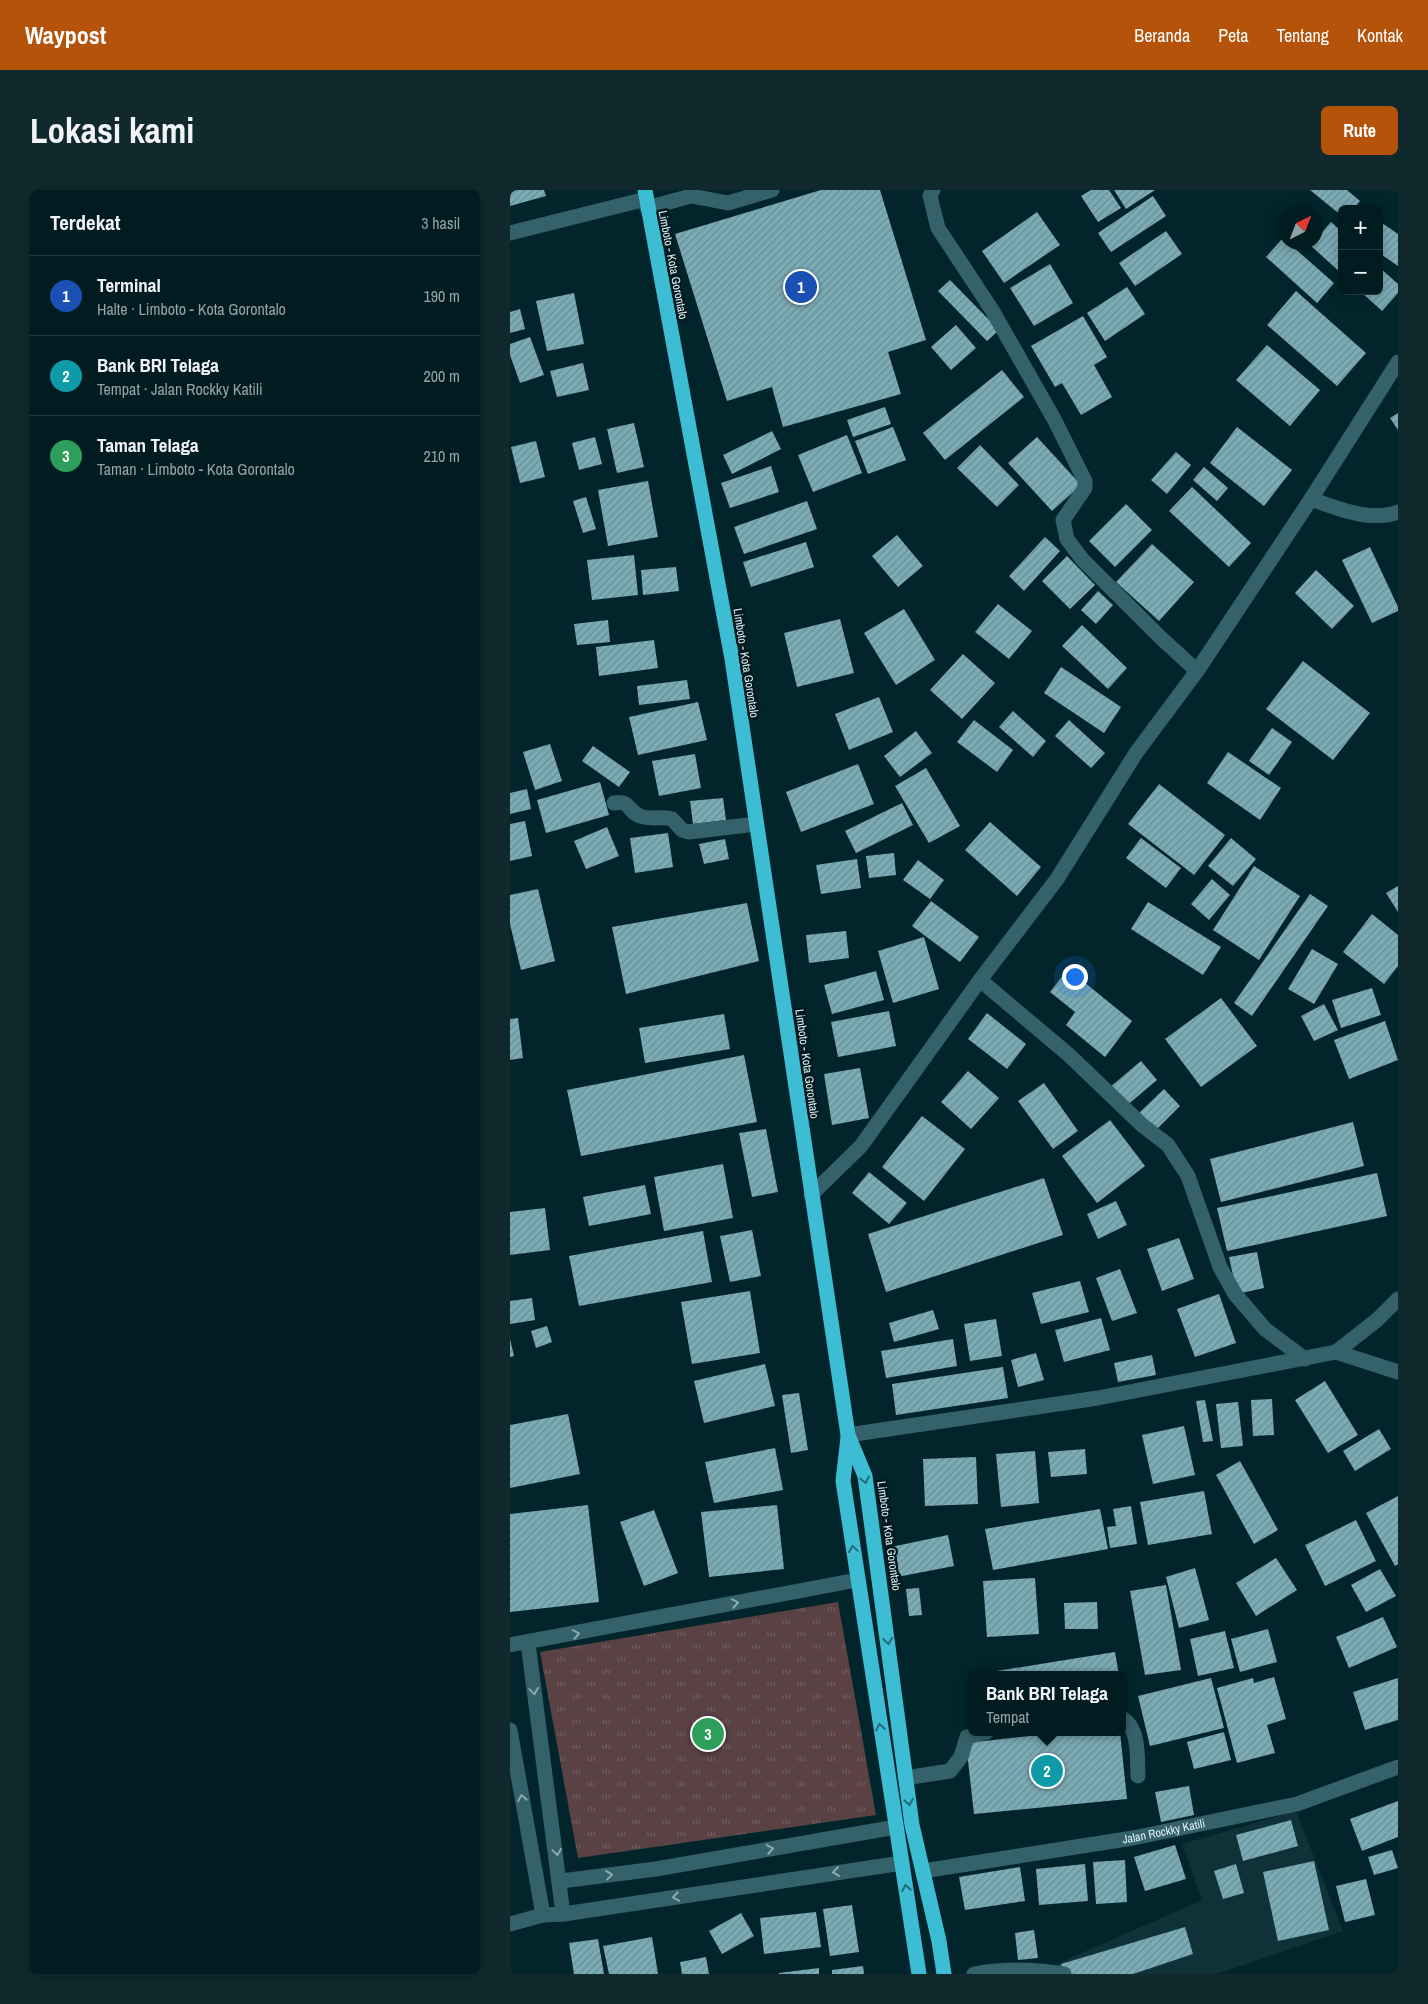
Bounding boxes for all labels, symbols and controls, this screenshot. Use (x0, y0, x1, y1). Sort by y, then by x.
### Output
text: Waypost (25, 19, 106, 51)
text: Beranda (1134, 23, 1190, 48)
text: Peta (1218, 23, 1249, 48)
text: Tentang (1277, 23, 1329, 48)
text: Kontak (1357, 23, 1403, 48)
button: Rute (1321, 106, 1398, 155)
text: Lokasi kami (30, 107, 194, 154)
north arrow (1278, 205, 1323, 250)
map controls (1338, 205, 1383, 295)
button: + (1338, 205, 1383, 250)
text: Terdekat (50, 208, 121, 237)
street label: Limboto - Kota Gorontalo (655, 209, 691, 321)
text: 3 hasil (421, 212, 460, 234)
button: − (1338, 250, 1383, 295)
pin: 1 (785, 268, 817, 306)
text: Terminal (97, 272, 161, 298)
text: 1 (62, 285, 70, 307)
text: 190 m (424, 285, 460, 307)
text: Halte · Limboto - Kota Gorontalo (97, 298, 286, 320)
text: Bank BRI Telaga (97, 352, 219, 378)
text: 2 (62, 365, 70, 387)
text: 200 m (424, 365, 460, 387)
text: Tempat · Jalan Rockky Katili (97, 378, 263, 400)
text: Taman Telaga (97, 432, 199, 458)
text: 3 (62, 445, 70, 467)
text: 210 m (424, 445, 460, 467)
text: Taman · Limboto - Kota Gorontalo (97, 458, 295, 480)
street label: Limboto - Kota Gorontalo (729, 607, 763, 719)
your location (1062, 964, 1088, 990)
street label: Limboto - Kota Gorontalo (791, 1008, 823, 1120)
one-way arrow (859, 1476, 870, 1485)
street label: Limboto - Kota Gorontalo (873, 1480, 905, 1592)
one-way arrow (848, 1545, 859, 1553)
one-way arrow (731, 1598, 740, 1609)
one-way arrow (571, 1629, 580, 1639)
one-way arrow (882, 1637, 893, 1645)
popup (968, 1671, 1126, 1736)
text: Bank BRI Telaga (986, 1680, 1108, 1706)
one-way arrow (529, 1687, 539, 1696)
text: Tempat (986, 1706, 1029, 1728)
pin: 3 (692, 1715, 724, 1753)
one-way arrow (875, 1723, 886, 1731)
pin: 2 (1031, 1752, 1063, 1790)
one-way arrow (518, 1794, 528, 1802)
one-way arrow (903, 1798, 913, 1807)
street label: Jalan Rockky Katili (1121, 1815, 1206, 1848)
one-way arrow (765, 1845, 774, 1855)
one-way arrow (551, 1849, 562, 1857)
one-way arrow (832, 1867, 841, 1877)
one-way arrow (605, 1870, 613, 1880)
one-way arrow (901, 1883, 912, 1891)
one-way arrow (671, 1891, 680, 1901)

